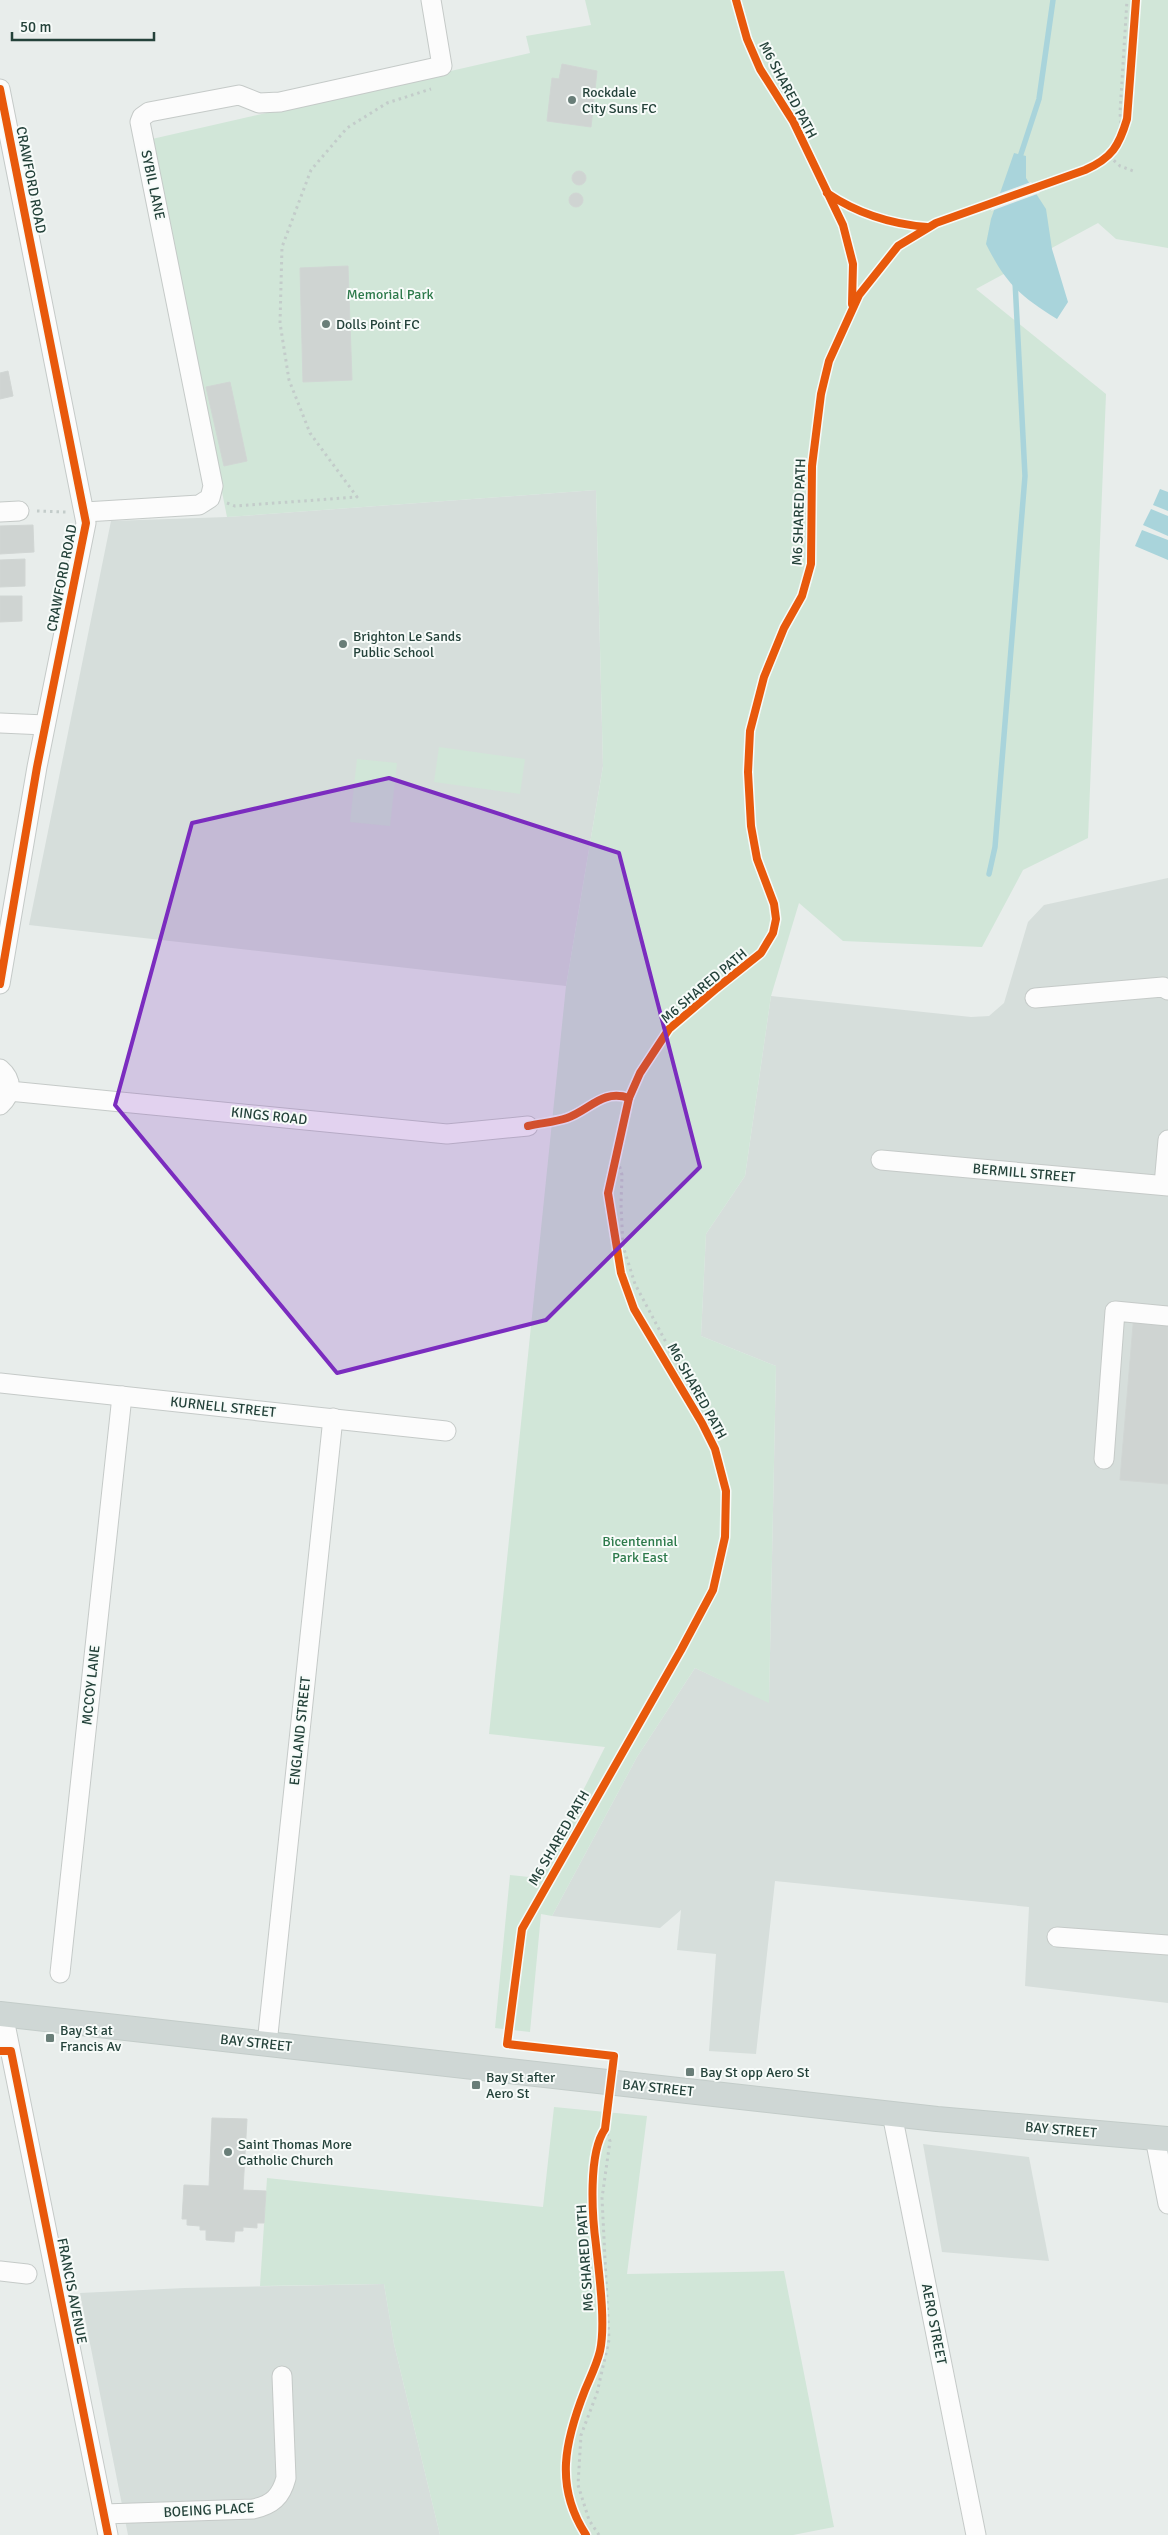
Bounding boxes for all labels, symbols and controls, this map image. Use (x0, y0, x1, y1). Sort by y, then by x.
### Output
scale bar (12, 10, 155, 42)
text: 50 m (20, 18, 51, 36)
street label: M6 SHARED PATH (755, 39, 821, 141)
place label: Rockdale City Suns FC (582, 84, 657, 117)
marker: Rockdale City Suns FC (566, 94, 578, 106)
street label: CRAWFORD ROAD (12, 125, 50, 235)
street label: SYBIL LANE (137, 149, 169, 221)
park label: Memorial Park (346, 286, 434, 303)
place label: Dolls Point FC (336, 316, 420, 333)
marker: Dolls Point FC (320, 318, 332, 330)
street label: M6 SHARED PATH (789, 458, 809, 566)
street label: CRAWFORD ROAD (43, 523, 81, 633)
place label: Brighton Le Sands Public School (353, 628, 461, 661)
marker: Brighton Le Sands Public School (337, 638, 349, 650)
street label: M6 SHARED PATH (657, 945, 751, 1027)
street label: KINGS ROAD (230, 1104, 308, 1128)
street label: BERMILL STREET (972, 1160, 1076, 1186)
street label: M6 SHARED PATH (664, 1340, 730, 1442)
street label: KURNELL STREET (169, 1393, 277, 1421)
park label: Bicentennial Park East (602, 1533, 678, 1566)
street label: MCCOY LANE (78, 1644, 104, 1726)
street label: ENGLAND STREET (286, 1676, 314, 1786)
street label: M6 SHARED PATH (525, 1787, 593, 1889)
place label: Bay St at Francis Av (60, 2022, 122, 2055)
street label: BAY STREET (219, 2031, 293, 2055)
marker: Bay St at Francis Av (44, 2032, 56, 2044)
place label: Bay St opp Aero St (700, 2064, 809, 2081)
marker: Bay St opp Aero St (684, 2066, 696, 2078)
place label: Bay St after Aero St (486, 2069, 556, 2102)
street label: BAY STREET (621, 2076, 695, 2100)
marker: Bay St after Aero St (470, 2079, 482, 2091)
street label: BAY STREET (1024, 2118, 1098, 2142)
place label: Saint Thomas More Catholic Church (238, 2136, 352, 2169)
marker: Saint Thomas More Catholic Church (222, 2146, 234, 2158)
street label: M6 SHARED PATH (573, 2204, 597, 2312)
street label: FRANCIS AVENUE (53, 2236, 91, 2346)
street label: AERO STREET (918, 2282, 950, 2366)
street label: BOEING PLACE (163, 2499, 255, 2521)

